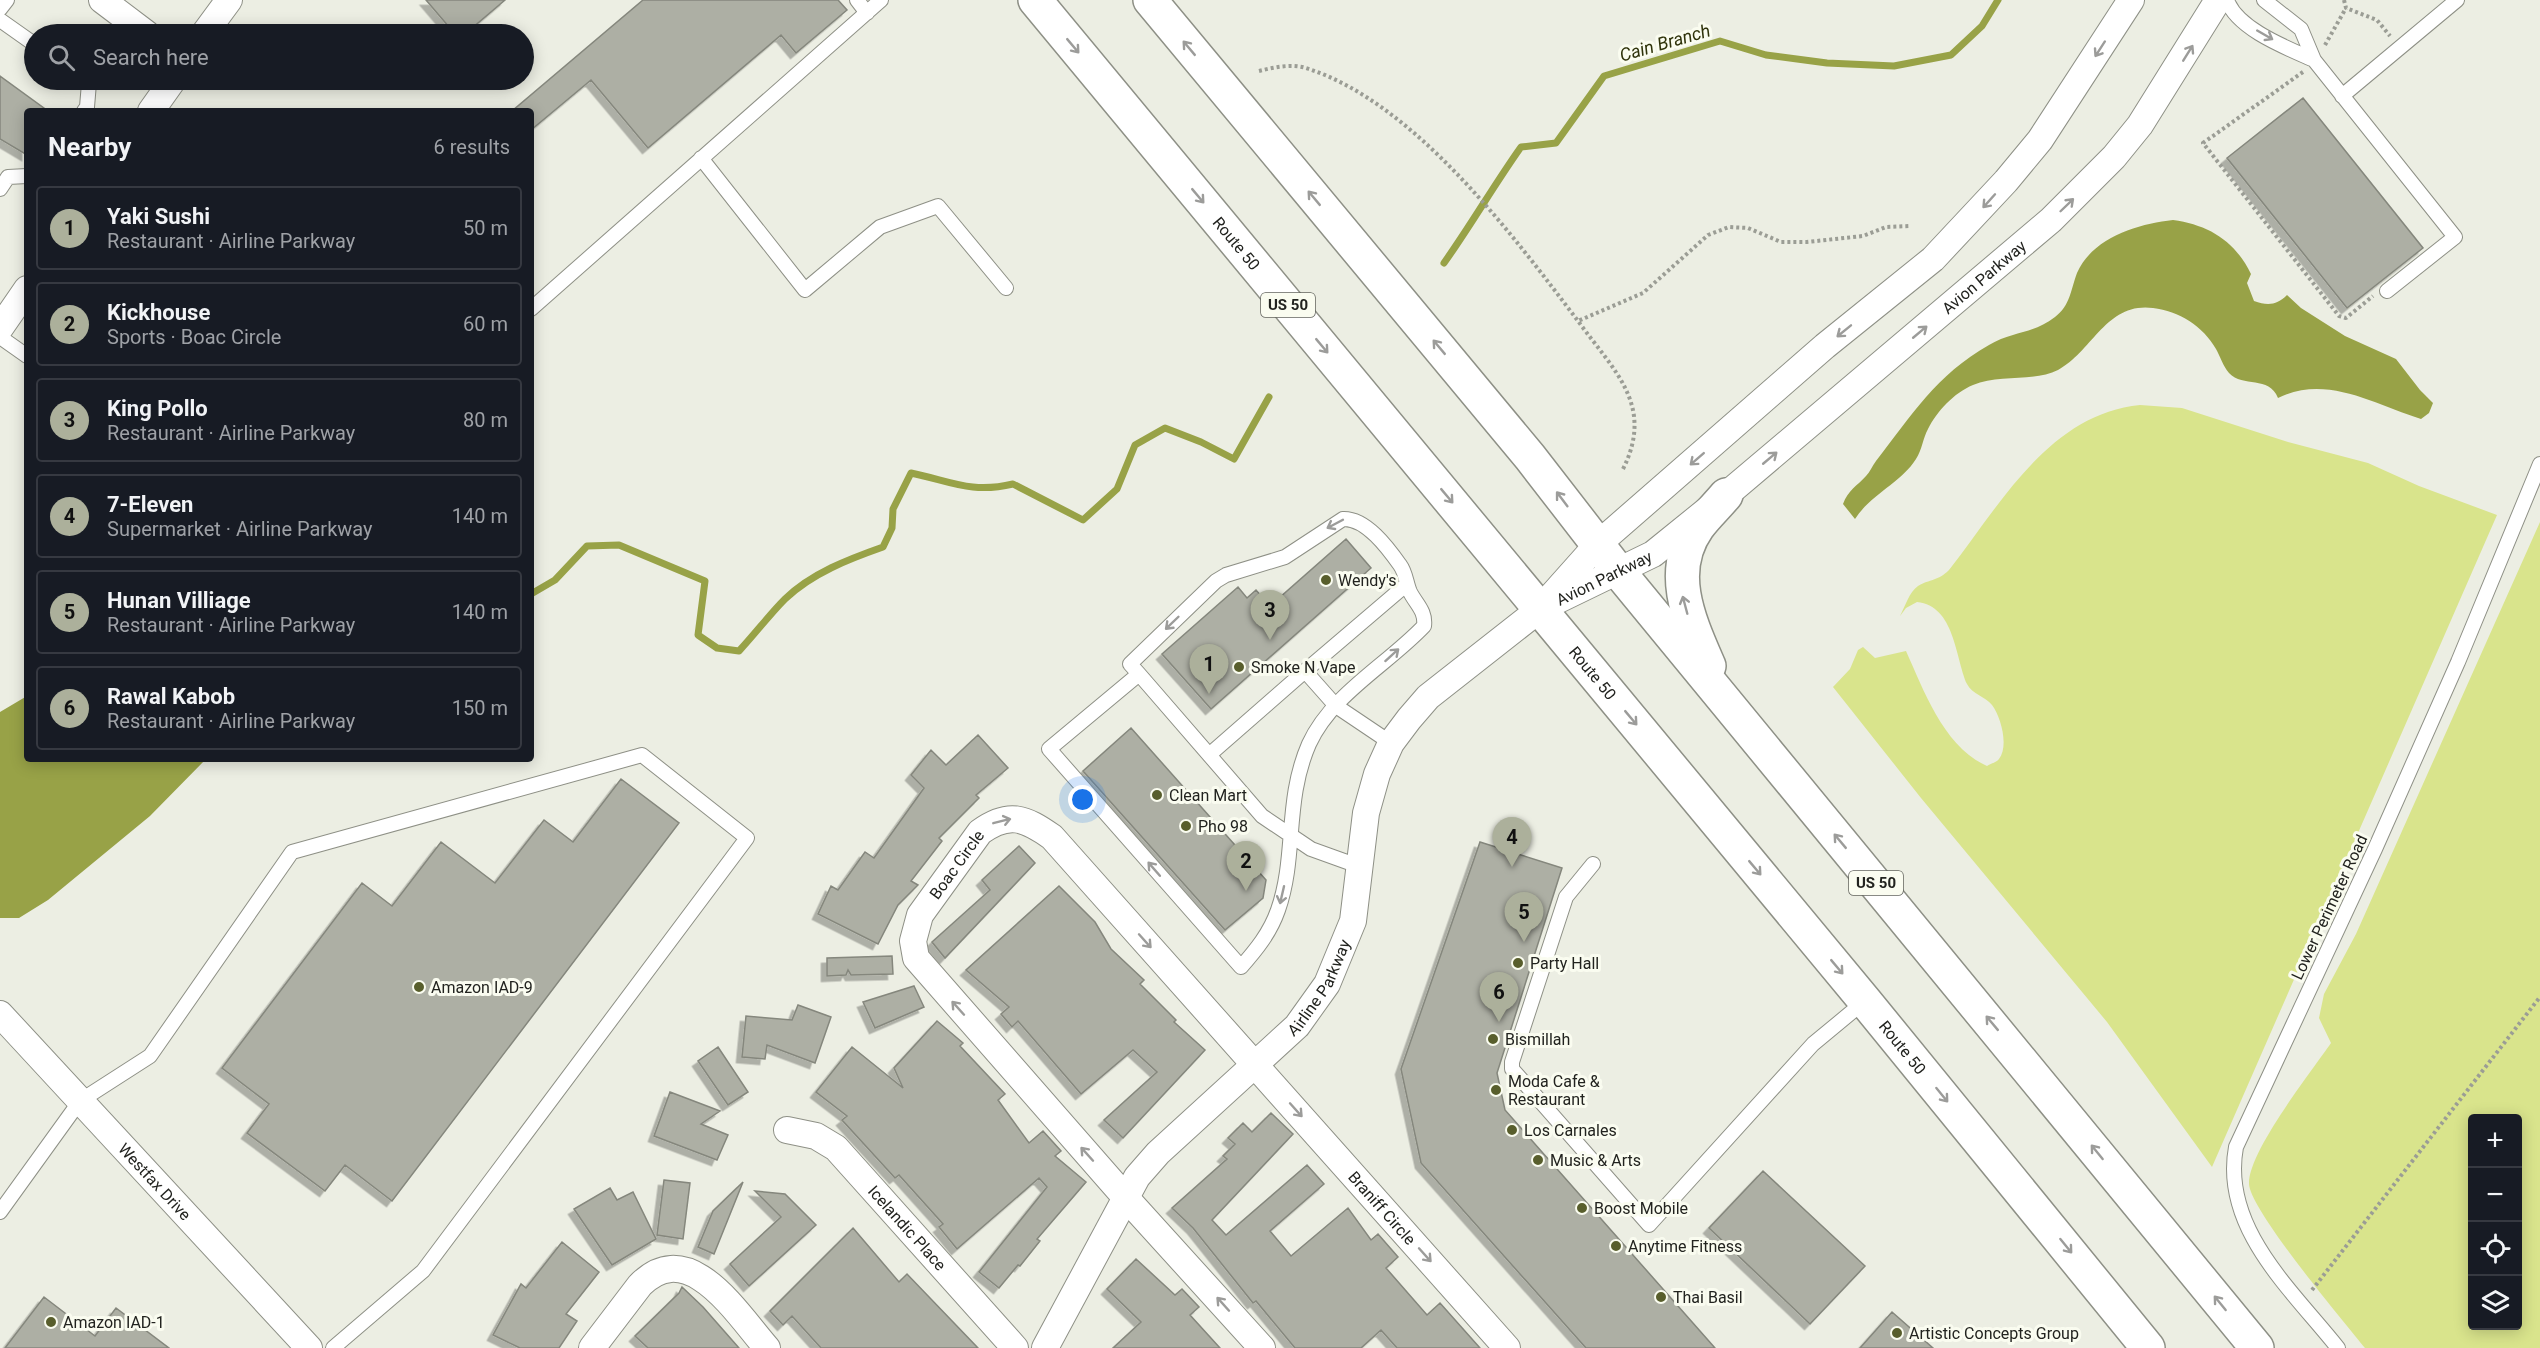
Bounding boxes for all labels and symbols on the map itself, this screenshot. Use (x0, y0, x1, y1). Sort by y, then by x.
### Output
water label: Cain Branch (1617, 20, 1713, 66)
one-way arrow (2256, 30, 2273, 42)
one-way arrow (1066, 38, 1080, 53)
one-way arrow (1183, 40, 1196, 56)
one-way arrow (2094, 41, 2106, 57)
one-way arrow (2182, 45, 2194, 62)
one-way arrow (1191, 188, 1204, 204)
one-way arrow (1308, 190, 1321, 206)
one-way arrow (1982, 193, 1996, 208)
one-way arrow (2059, 198, 2074, 212)
street label: Route 50 (1209, 213, 1264, 274)
street label: Avion Parkway (1938, 236, 2030, 318)
road number: US 50 (1261, 293, 1315, 317)
one-way arrow (1837, 324, 1852, 338)
one-way arrow (1912, 326, 1928, 339)
one-way arrow (1315, 338, 1329, 353)
one-way arrow (1433, 340, 1446, 356)
one-way arrow (1762, 451, 1777, 465)
one-way arrow (1690, 452, 1705, 466)
one-way arrow (1440, 488, 1453, 504)
one-way arrow (1556, 491, 1569, 507)
one-way arrow (1327, 518, 1344, 530)
street label: Avion Parkway (1553, 547, 1656, 610)
place label: Wendy's (1338, 571, 1396, 590)
marker: Wendy's (1319, 573, 1333, 587)
pin: 3 (1250, 590, 1290, 640)
one-way arrow (1679, 596, 1690, 615)
one-way arrow (1165, 616, 1180, 631)
street label: Route 50 (1565, 643, 1620, 704)
pin: 1 (1190, 644, 1228, 694)
one-way arrow (1384, 648, 1399, 662)
place label: Smoke N Vape (1251, 658, 1355, 677)
marker: Smoke N Vape (1232, 660, 1246, 674)
one-way arrow (1624, 710, 1638, 725)
your location (1068, 785, 1097, 814)
place label: Clean Mart (1169, 786, 1247, 805)
marker: Clean Mart (1150, 788, 1164, 802)
one-way arrow (992, 815, 1011, 827)
place label: Pho 98 (1198, 817, 1248, 836)
pin: 4 (1492, 818, 1532, 867)
marker: Pho 98 (1179, 819, 1193, 833)
street label: Boac Circle (926, 827, 988, 903)
street label: Lower Perimeter Road (2288, 832, 2371, 983)
one-way arrow (1834, 833, 1847, 849)
pin: 2 (1226, 842, 1266, 891)
one-way arrow (1749, 860, 1762, 876)
one-way arrow (1147, 862, 1161, 877)
road number: US 50 (1849, 871, 1903, 895)
one-way arrow (1276, 884, 1287, 904)
pin: 5 (1504, 892, 1544, 942)
one-way arrow (1138, 933, 1152, 948)
street label: Airline Parkway (1284, 936, 1355, 1040)
place label: Party Hall (1530, 954, 1599, 973)
marker: Party Hall (1511, 956, 1525, 970)
one-way arrow (1831, 959, 1844, 975)
pin: 6 (1480, 972, 1518, 1022)
place label: Amazon IAD-9 (431, 978, 533, 997)
marker: Amazon IAD-9 (412, 980, 426, 994)
one-way arrow (951, 1001, 965, 1016)
one-way arrow (1985, 1015, 1998, 1031)
street label: Route 50 (1875, 1017, 1930, 1078)
place label: Bismillah (1505, 1030, 1570, 1049)
marker: Bismillah (1486, 1032, 1500, 1046)
place label: Moda Cafe & Restaurant (1508, 1072, 1600, 1109)
marker: Moda Cafe & Restaurant (1489, 1083, 1503, 1097)
one-way arrow (1936, 1087, 1949, 1103)
one-way arrow (1289, 1102, 1303, 1117)
place label: Los Carnales (1524, 1121, 1617, 1140)
marker: Los Carnales (1505, 1123, 1519, 1137)
street label: Westfax Drive (114, 1139, 195, 1224)
one-way arrow (2091, 1144, 2104, 1160)
one-way arrow (1080, 1147, 1094, 1162)
place label: Music & Arts (1550, 1151, 1641, 1170)
marker: Music & Arts (1531, 1153, 1545, 1167)
street label: Braniff Circle (1344, 1168, 1420, 1249)
street label: Icelandic Place (864, 1182, 950, 1274)
place label: Boost Mobile (1594, 1199, 1688, 1218)
marker: Boost Mobile (1575, 1201, 1589, 1215)
place label: Anytime Fitness (1628, 1237, 1742, 1256)
one-way arrow (2059, 1238, 2072, 1254)
marker: Anytime Fitness (1609, 1239, 1623, 1253)
one-way arrow (1418, 1247, 1432, 1262)
place label: Thai Basil (1673, 1288, 1743, 1307)
marker: Thai Basil (1654, 1290, 1668, 1304)
one-way arrow (2214, 1295, 2227, 1311)
one-way arrow (1216, 1297, 1230, 1312)
place label: Amazon IAD-1 (63, 1313, 165, 1332)
marker: Amazon IAD-1 (44, 1315, 58, 1329)
place label: Artistic Concepts Group (1909, 1324, 2079, 1343)
marker: Artistic Concepts Group (1890, 1326, 1904, 1340)

